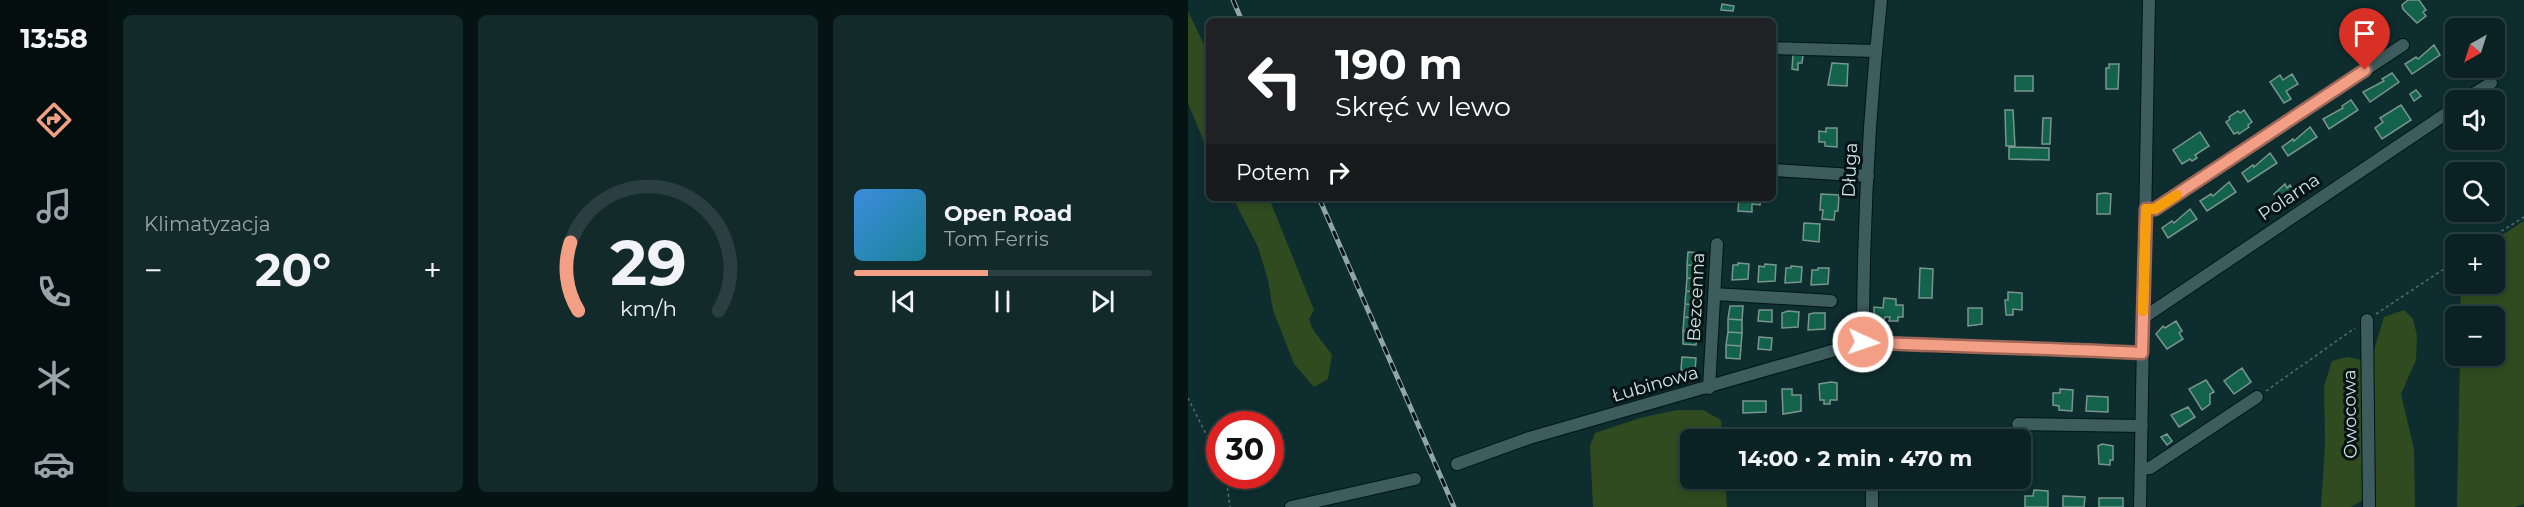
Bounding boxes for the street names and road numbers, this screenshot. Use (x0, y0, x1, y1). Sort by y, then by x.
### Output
street label: Długa (1838, 142, 1862, 198)
street label: Polarna (2254, 169, 2324, 225)
street label: Bezcenna (1683, 252, 1709, 342)
street label: Łubinowa (1609, 361, 1701, 407)
street label: Owocowa (2338, 369, 2362, 459)

